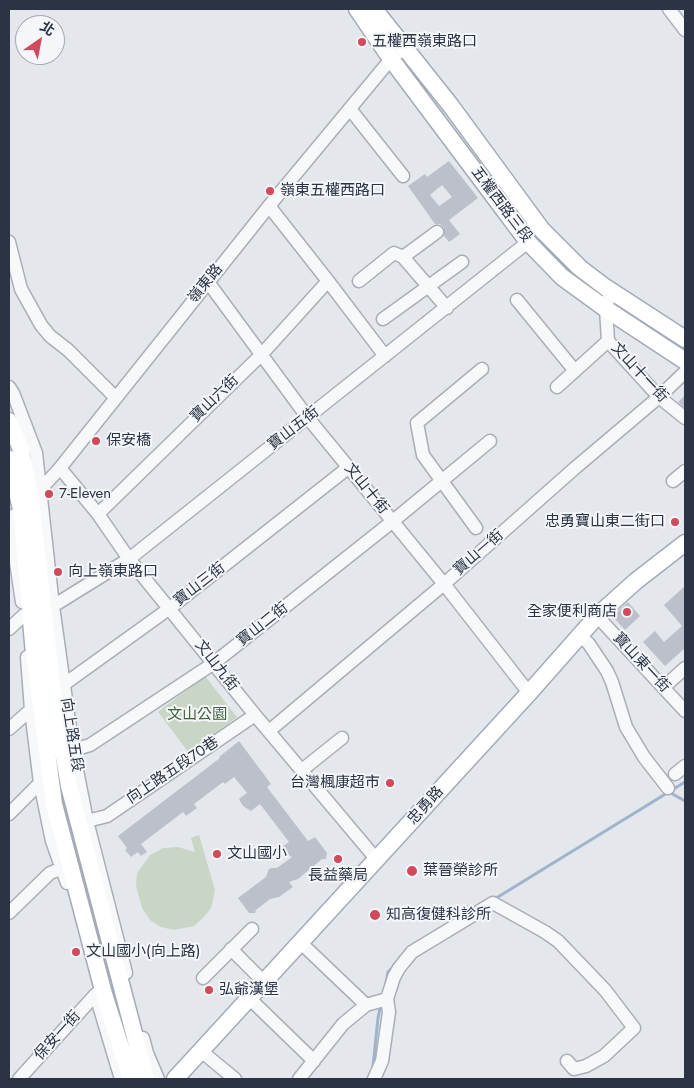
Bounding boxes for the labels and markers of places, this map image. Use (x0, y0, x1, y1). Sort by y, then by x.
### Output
place label: 五權西嶺東路口 (372, 33, 477, 51)
marker: 五權西嶺東路口 (356, 36, 368, 48)
place label: 嶺東五權西路口 (280, 182, 385, 200)
marker: 嶺東五權西路口 (264, 185, 276, 197)
place label: 保安橋 (106, 432, 151, 450)
marker: 保安橋 (90, 435, 102, 447)
place label: 7-Eleven (59, 485, 111, 503)
marker: 7-Eleven (43, 488, 55, 500)
place label: 忠勇寶山東二街口 (545, 513, 665, 531)
marker: 忠勇寶山東二街口 (669, 516, 681, 528)
place label: 向上嶺東路口 (68, 563, 158, 581)
marker: 向上嶺東路口 (52, 566, 64, 578)
place label: 全家便利商店 (527, 603, 617, 621)
marker: 全家便利商店 (621, 606, 633, 618)
place label: 台灣楓康超市 (290, 774, 380, 792)
marker: 台灣楓康超市 (384, 777, 396, 789)
place label: 文山國小 (227, 845, 287, 863)
marker: 文山國小 (211, 848, 223, 860)
marker: 長益藥局 (332, 853, 344, 865)
place label: 葉晉榮診所 (423, 862, 498, 880)
marker: 葉晉榮診所 (405, 864, 419, 878)
place label: 長益藥局 (308, 867, 368, 885)
place label: 知高復健科診所 (386, 906, 491, 924)
marker: 知高復健科診所 (368, 908, 382, 922)
place label: 文山國小(向上路) (86, 943, 200, 961)
marker: 文山國小(向上路) (70, 946, 82, 958)
place label: 弘爺漢堡 (219, 981, 279, 999)
marker: 弘爺漢堡 (203, 984, 215, 996)

